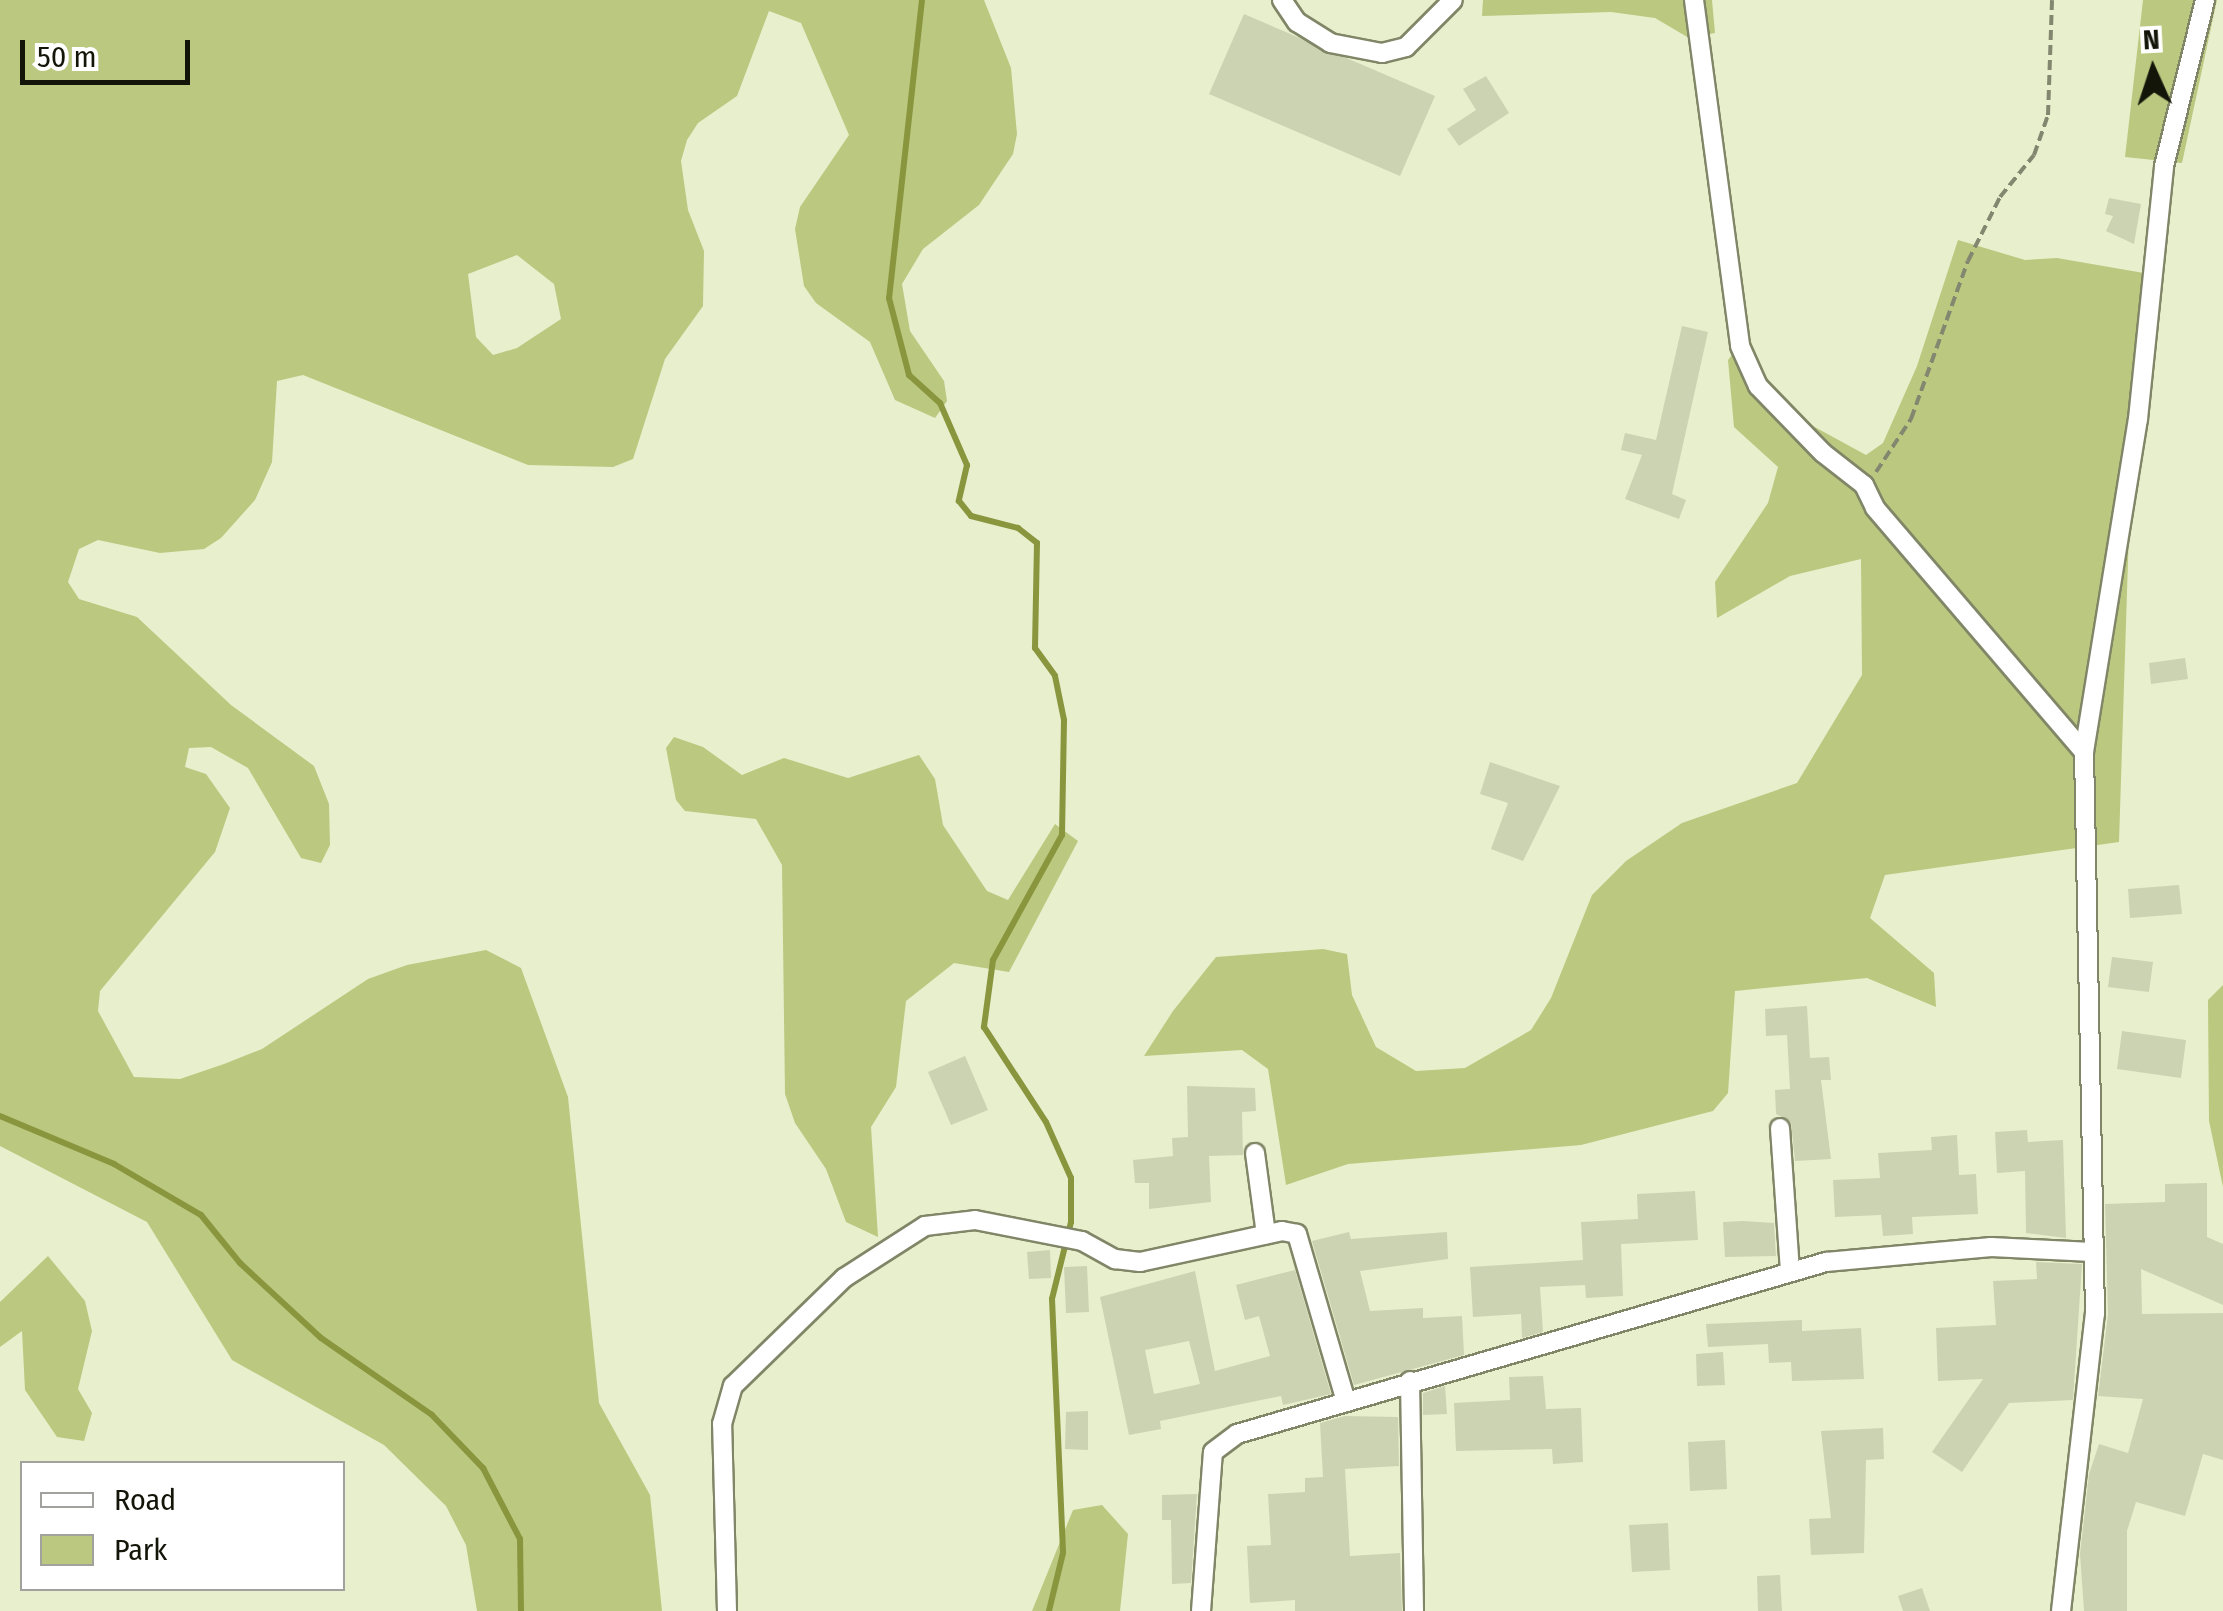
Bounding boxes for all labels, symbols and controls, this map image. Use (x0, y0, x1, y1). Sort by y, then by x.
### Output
scale bar (25, 20, 195, 82)
north arrow (2103, 20, 2203, 120)
text: N (2142, 23, 2161, 56)
text: 50 m (37, 39, 97, 75)
legend (20, 1461, 345, 1591)
text: Road (114, 1482, 176, 1518)
text: Park (114, 1532, 167, 1568)

